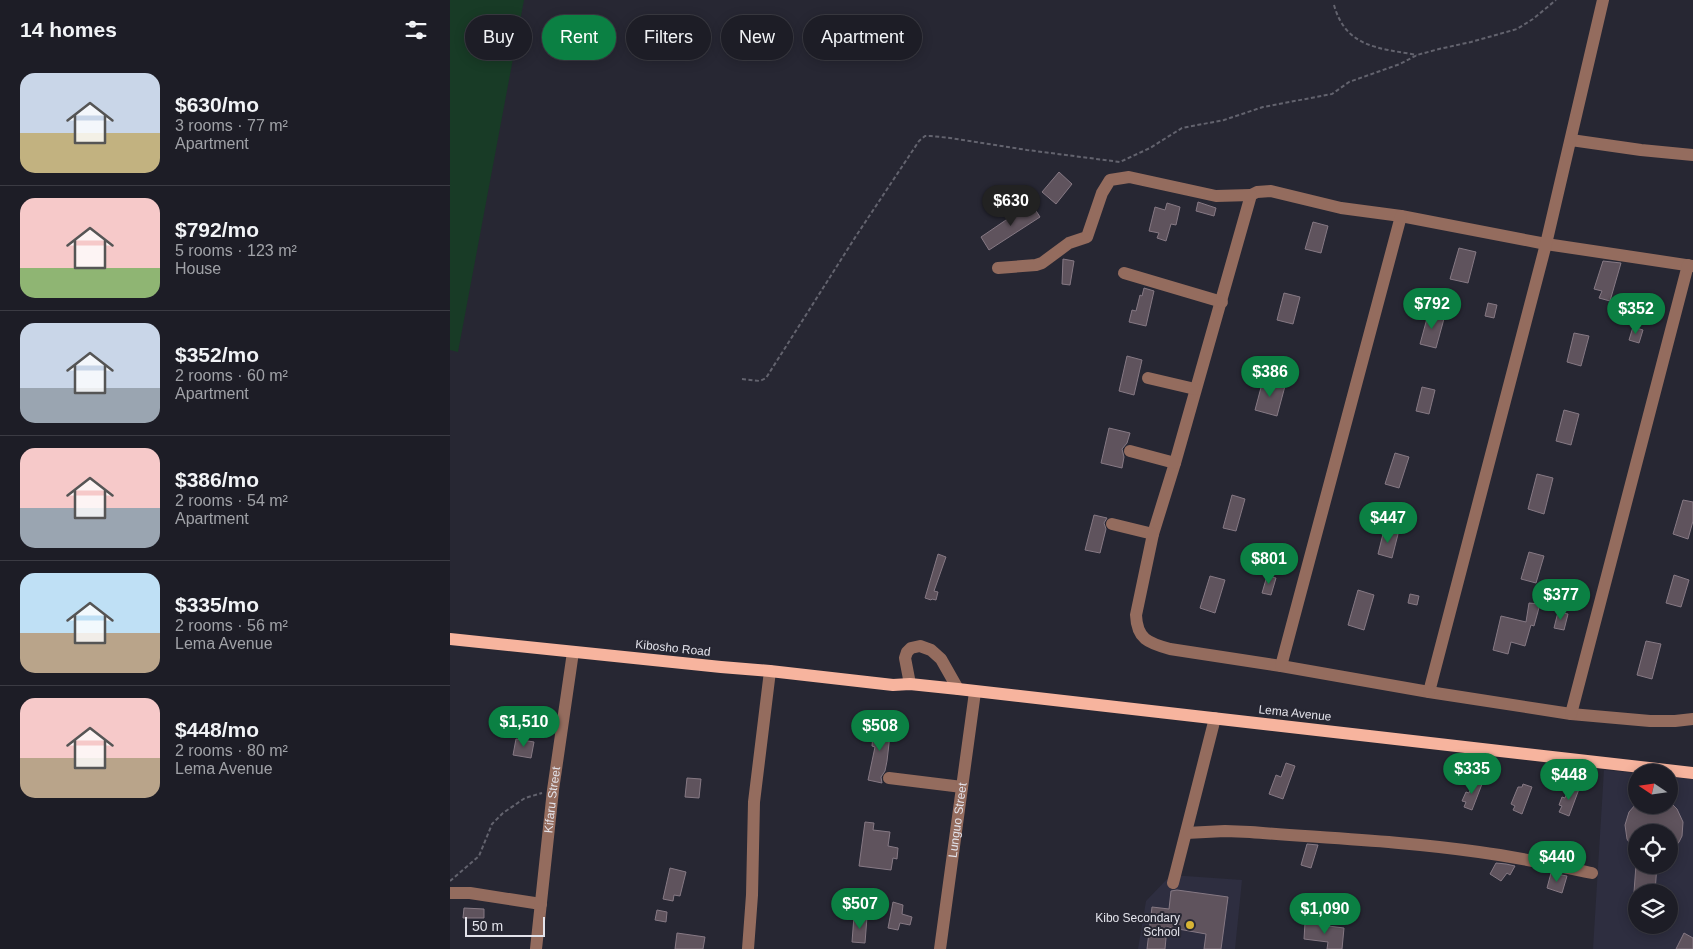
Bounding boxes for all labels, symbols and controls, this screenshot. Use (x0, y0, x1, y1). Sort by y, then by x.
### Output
chip: Buy (465, 15, 532, 60)
chip: Rent (542, 15, 616, 60)
chip: Filters (626, 15, 711, 60)
chip: New (721, 15, 793, 60)
chip: Apartment (803, 15, 922, 60)
icon: filters (402, 16, 430, 44)
text: 14 homes (20, 18, 117, 41)
icon: home (60, 93, 120, 153)
text: $630/mo (175, 93, 259, 116)
text: 3 rooms · 77 m² (175, 117, 288, 134)
text: Apartment (175, 135, 249, 152)
pin: $630 (981, 184, 1041, 227)
text: $630 (993, 192, 1029, 209)
icon: home (60, 218, 120, 278)
text: $792/mo (175, 218, 259, 241)
text: 5 rooms · 123 m² (175, 242, 297, 259)
text: House (175, 260, 221, 277)
pin: $792 (1402, 288, 1462, 330)
pin: $352 (1606, 292, 1666, 335)
text: $792 (1414, 295, 1450, 312)
text: $352 (1618, 300, 1654, 317)
icon: home (60, 343, 120, 403)
text: $352/mo (175, 343, 259, 366)
pin: $386 (1240, 356, 1300, 398)
text: $386 (1252, 363, 1288, 380)
text: 2 rooms · 60 m² (175, 367, 288, 384)
text: Apartment (175, 385, 249, 402)
icon: home (60, 468, 120, 528)
text: $386/mo (175, 468, 259, 491)
text: 2 rooms · 54 m² (175, 492, 288, 509)
pin: $447 (1358, 502, 1418, 544)
text: $447 (1370, 509, 1406, 526)
text: Apartment (175, 510, 249, 527)
pin: $801 (1239, 542, 1299, 585)
text: $801 (1251, 550, 1287, 567)
pin: $377 (1531, 578, 1591, 621)
text: $377 (1543, 586, 1579, 603)
icon: home (60, 593, 120, 653)
text: $335/mo (175, 593, 259, 616)
text: 2 rooms · 56 m² (175, 617, 288, 634)
text: Lema Avenue (175, 635, 273, 652)
street label: Kibosho Road (635, 637, 711, 659)
street label: Lema Avenue (1258, 702, 1332, 724)
pin: $1,510 (483, 706, 565, 748)
pin: $508 (850, 710, 910, 752)
text: $1,510 (500, 713, 548, 730)
text: $508 (862, 717, 898, 734)
icon: home (60, 718, 120, 778)
text: $448/mo (175, 718, 259, 741)
text: 2 rooms · 80 m² (175, 742, 288, 759)
pin: $335 (1442, 752, 1502, 795)
pin: $448 (1539, 758, 1599, 801)
text: Lema Avenue (175, 760, 273, 777)
text: $335 (1454, 760, 1490, 777)
north arrow (1628, 764, 1678, 814)
map controls (1628, 764, 1678, 934)
street label: Kifaru Street (541, 765, 563, 834)
text: $448 (1551, 766, 1587, 783)
street label: Lunguo Street (946, 781, 970, 859)
button: locate (1628, 824, 1678, 874)
pin: $440 (1527, 840, 1587, 883)
text: $440 (1539, 848, 1575, 865)
button: layers (1628, 884, 1678, 934)
pin: $507 (830, 888, 890, 930)
pin: $1,090 (1284, 892, 1366, 935)
text: $507 (842, 895, 878, 912)
text: $1,090 (1301, 900, 1349, 917)
place label: Kibo Secondary School (1095, 911, 1180, 939)
scale bar (465, 914, 545, 937)
text: 50 m (472, 918, 503, 934)
marker: Kibo Secondary School (1184, 919, 1196, 931)

